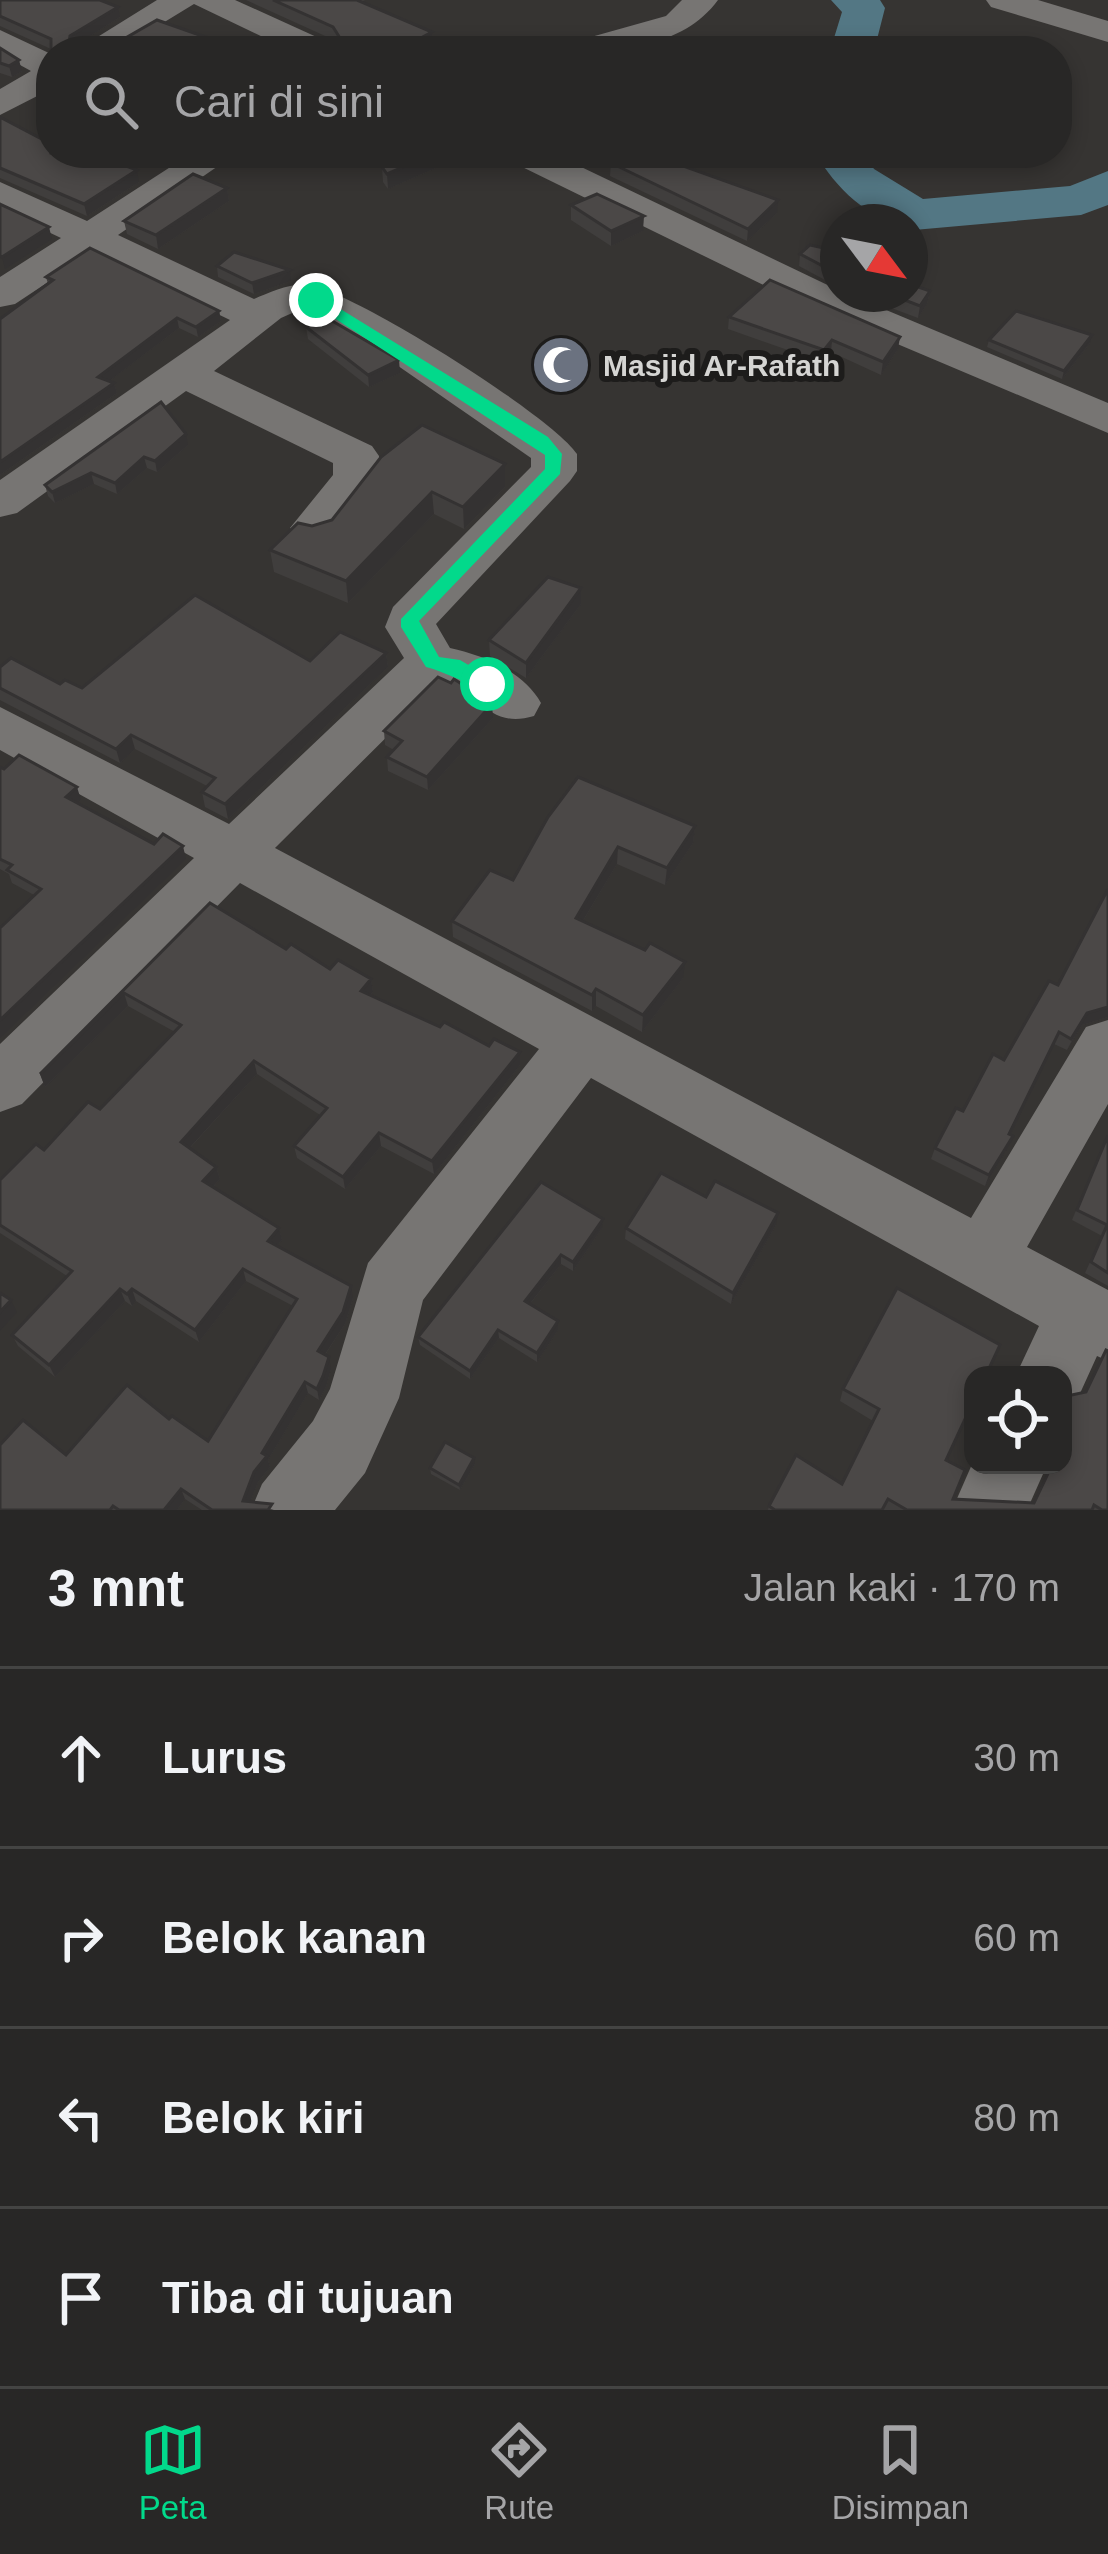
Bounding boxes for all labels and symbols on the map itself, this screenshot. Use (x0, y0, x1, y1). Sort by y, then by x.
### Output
north arrow (820, 204, 928, 312)
route end (289, 273, 343, 327)
mosque icon: Masjid Ar-Rafath (530, 334, 592, 396)
place label: Masjid Ar-Rafath (603, 349, 840, 382)
route start (460, 657, 514, 711)

